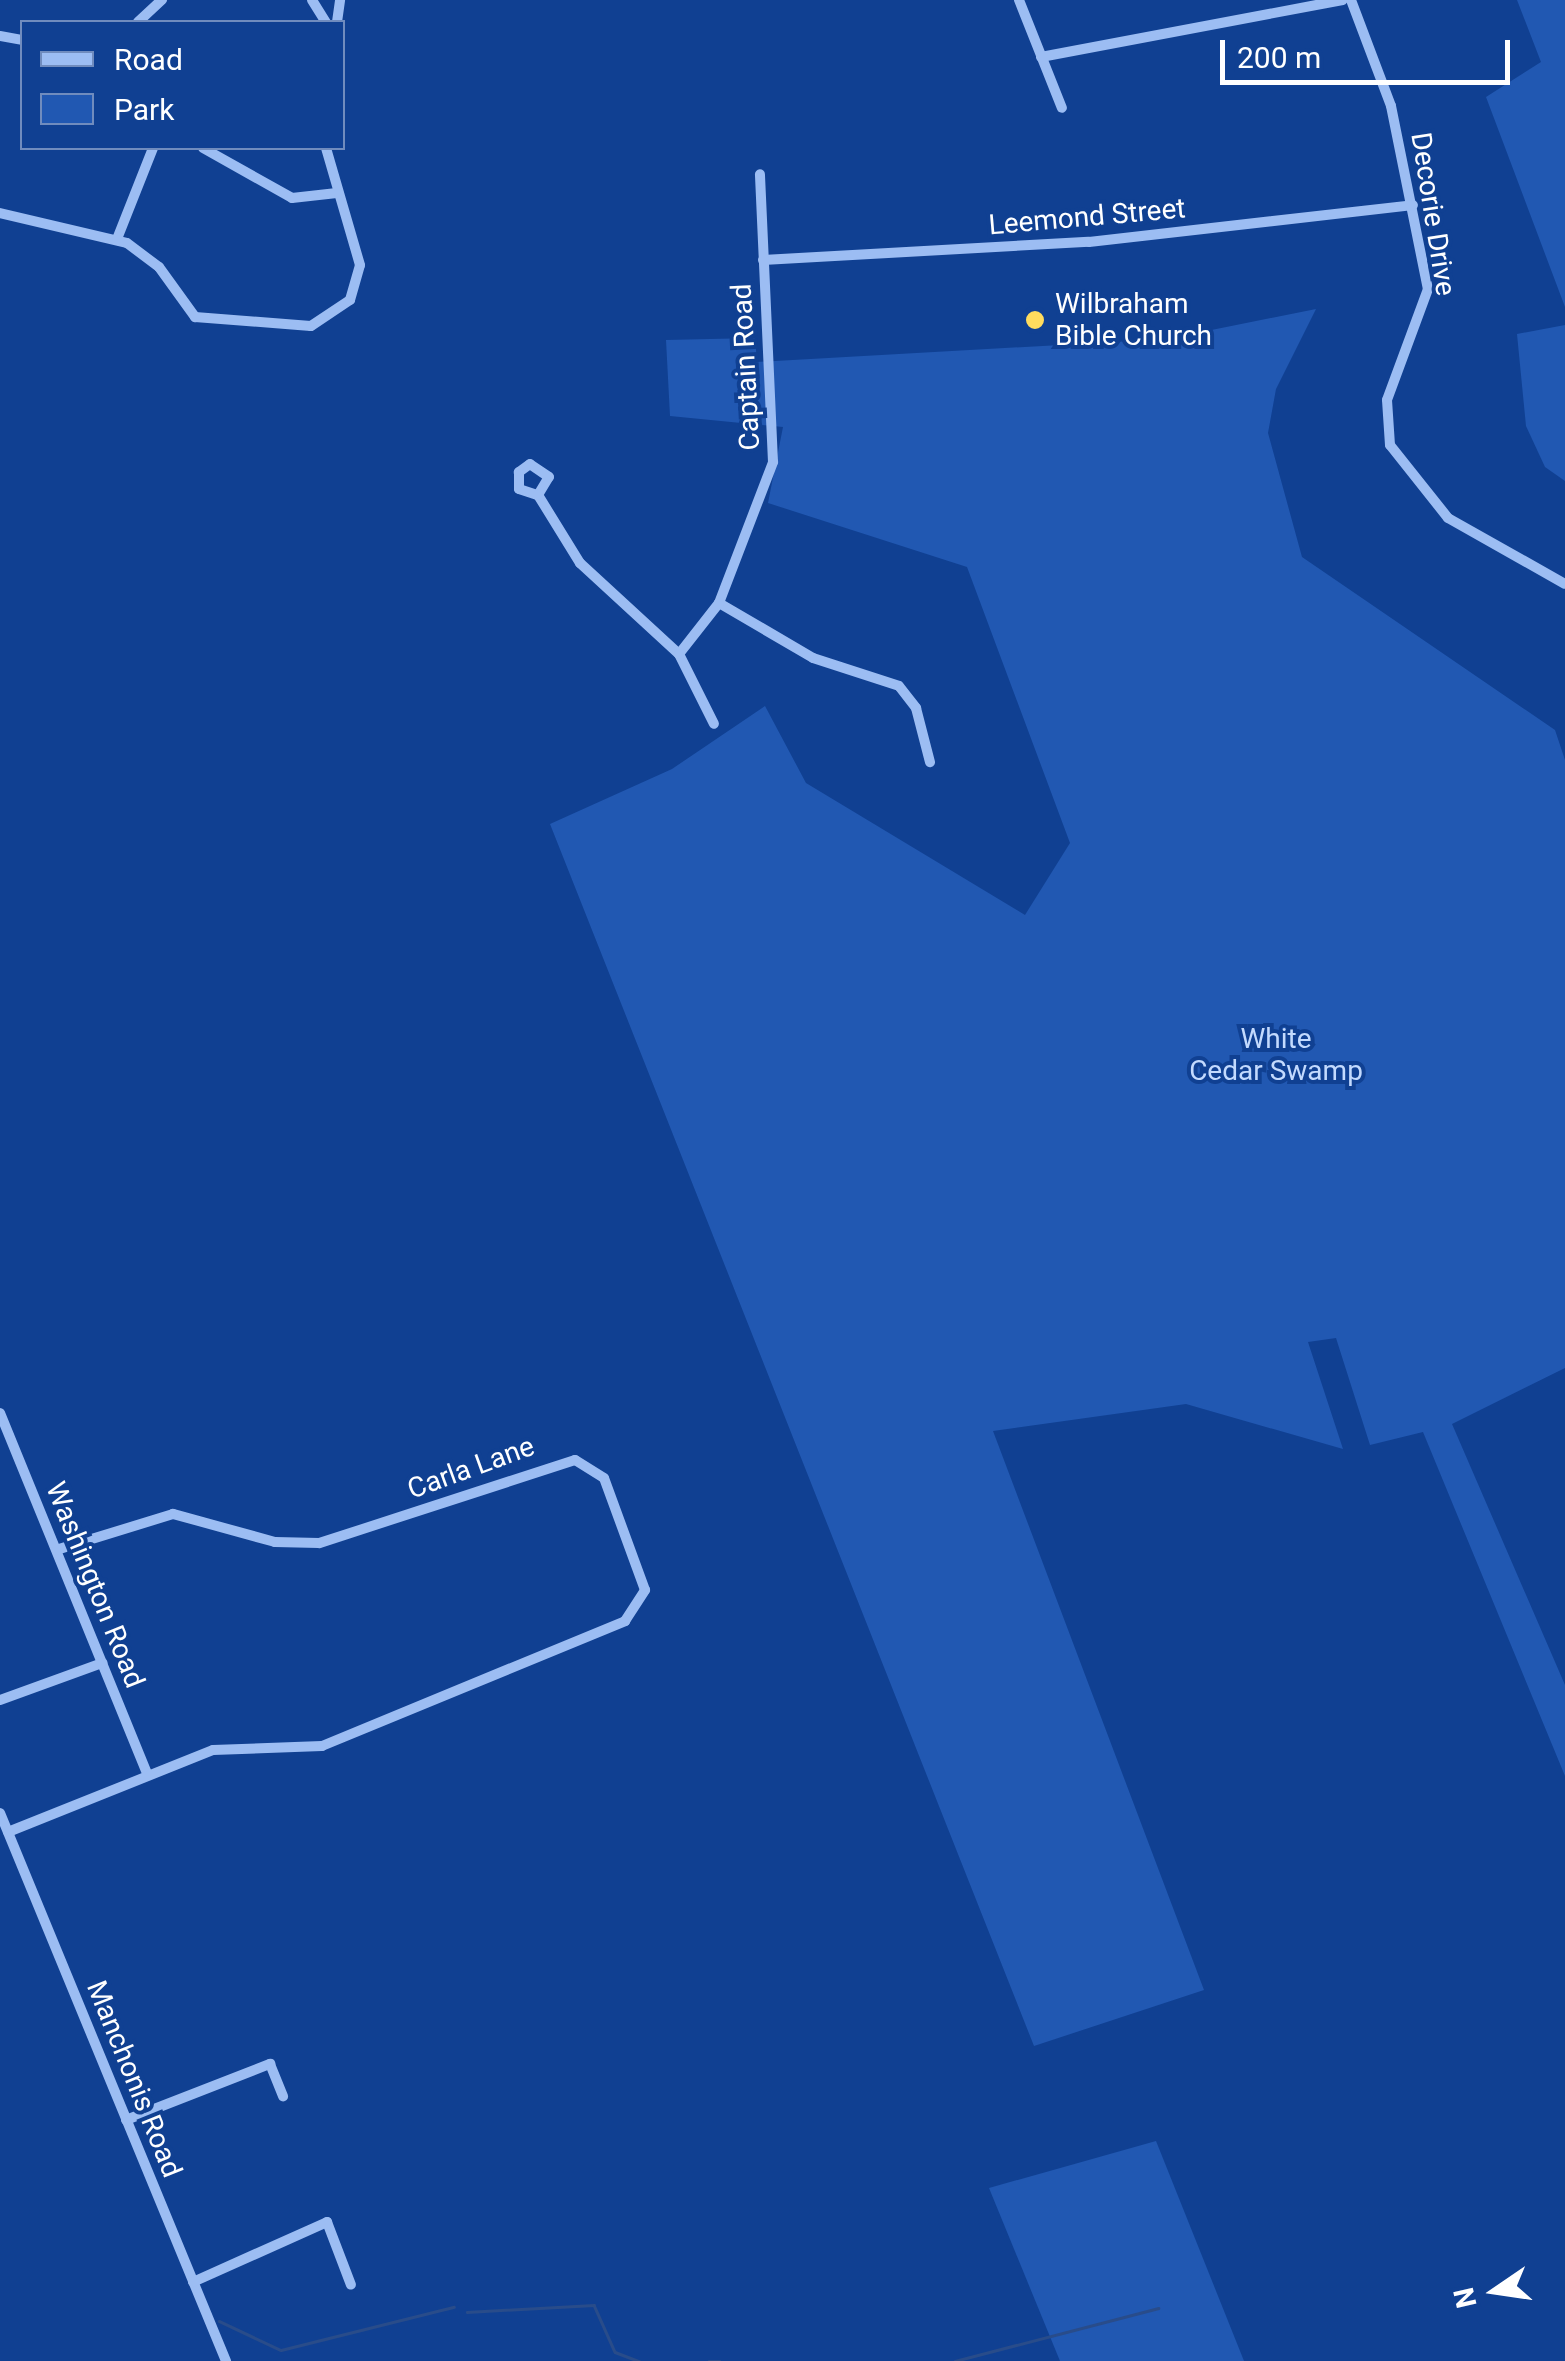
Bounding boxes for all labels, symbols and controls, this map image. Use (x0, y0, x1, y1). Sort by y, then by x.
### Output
legend (20, 20, 345, 150)
scale bar (1225, 20, 1515, 82)
text: 200 m (1237, 40, 1321, 75)
text: Road (114, 42, 183, 77)
text: Park (114, 92, 174, 127)
street label: Decorie Drive (1404, 130, 1462, 298)
street label: Leemond Street (987, 192, 1187, 242)
street label: Captain Road (725, 283, 767, 451)
place label: Wilbraham Bible Church (1055, 287, 1212, 353)
marker: Wilbraham Bible Church (1024, 309, 1046, 331)
park label: White Cedar Swamp (1189, 1022, 1363, 1088)
street label: Carla Lane (403, 1430, 539, 1506)
street label: Washington Road (38, 1477, 152, 1693)
street label: Manchonis Road (79, 1976, 189, 2182)
north arrow (1445, 2241, 1545, 2341)
text: N (1447, 2285, 1484, 2311)

